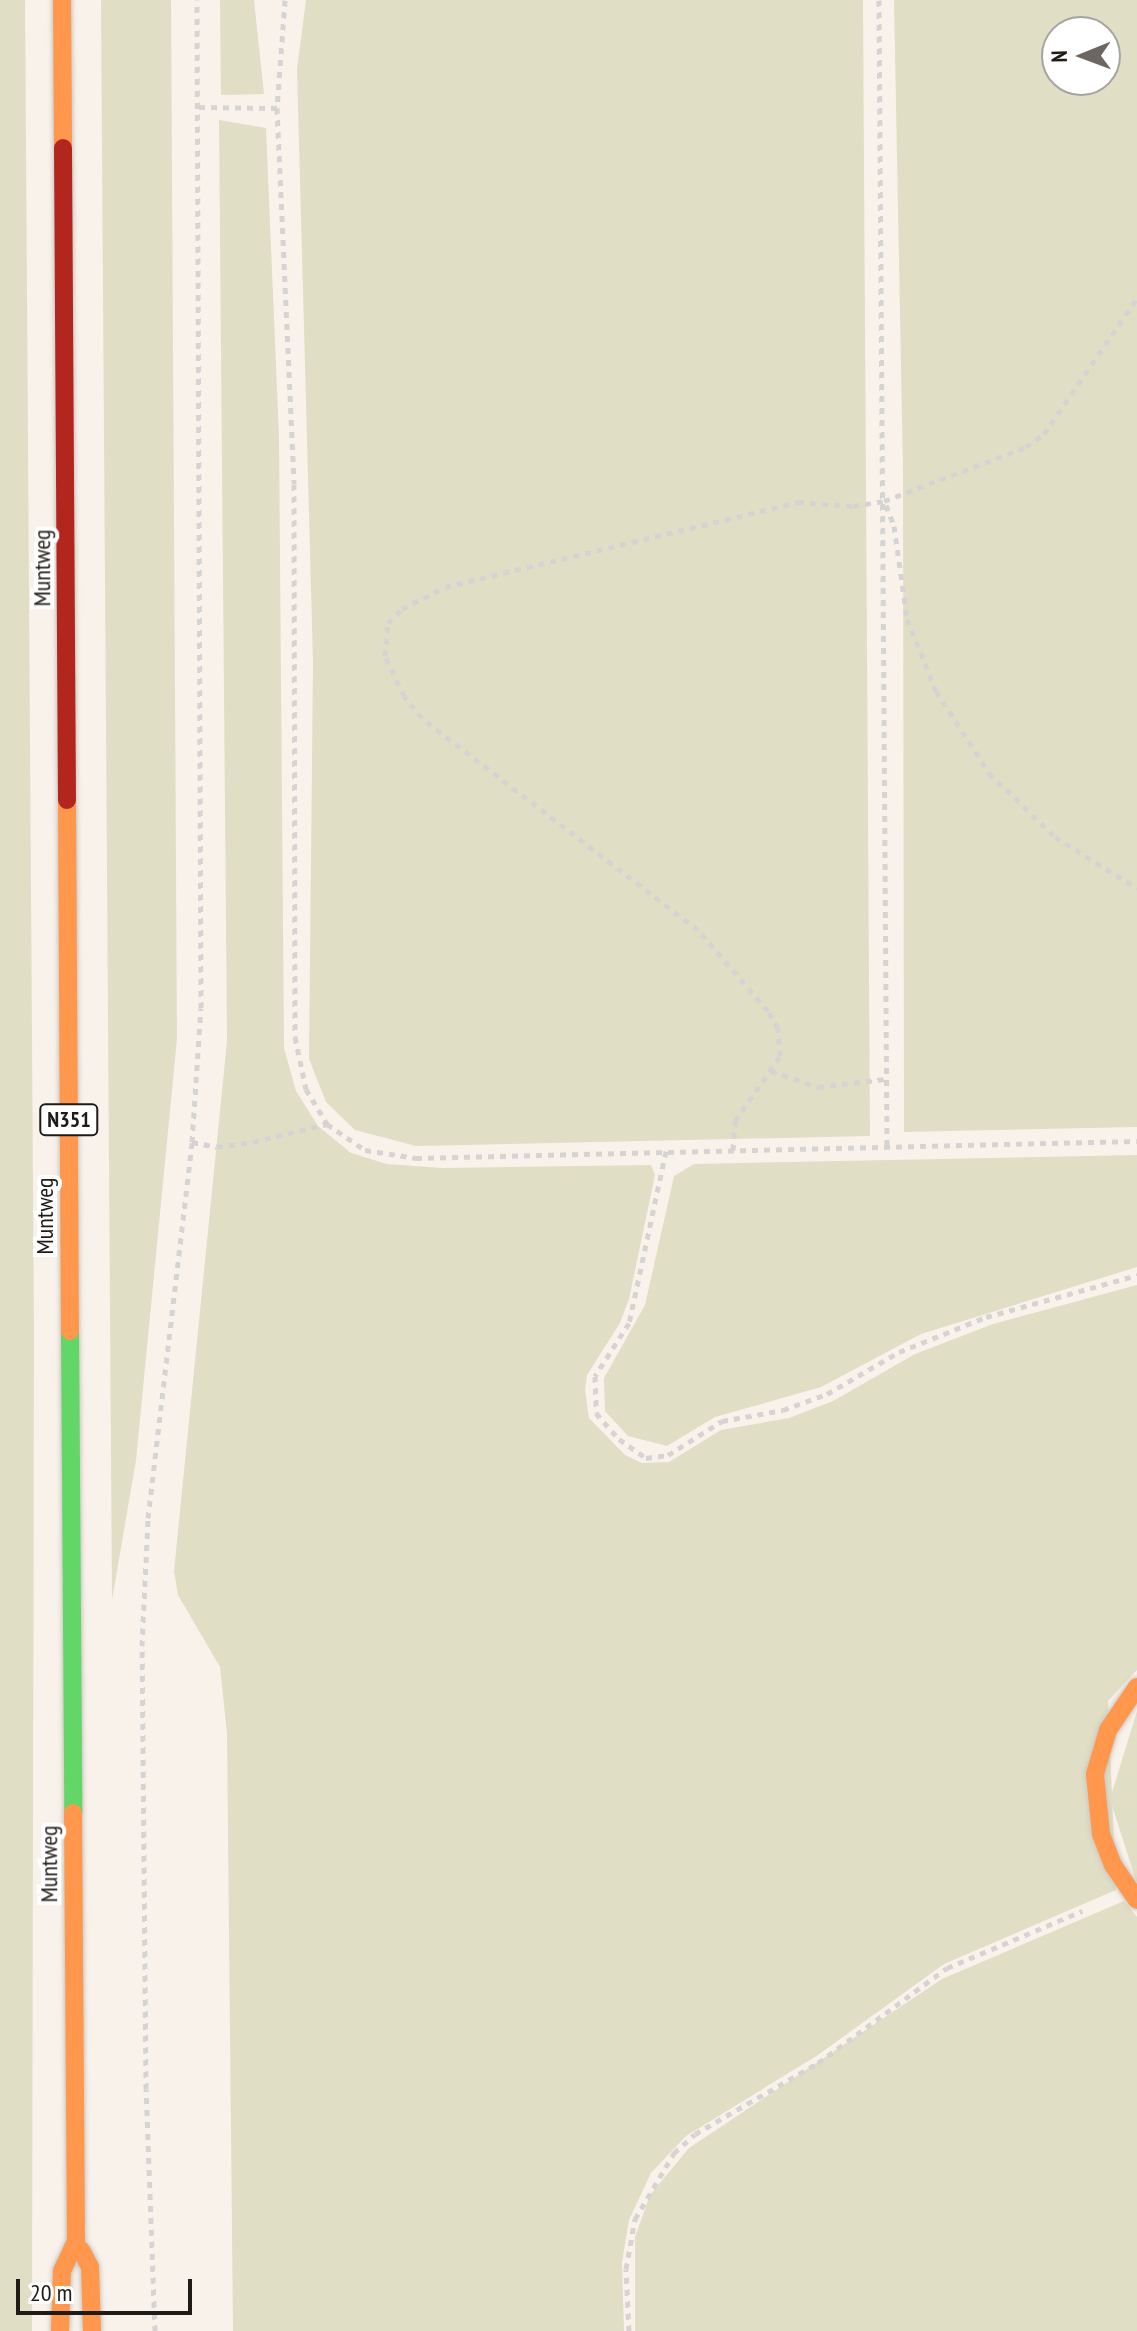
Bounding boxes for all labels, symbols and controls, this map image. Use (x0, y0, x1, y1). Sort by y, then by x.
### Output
north arrow (1041, 16, 1121, 96)
text: N (1045, 50, 1073, 63)
street label: Muntweg (28, 530, 56, 606)
road number: N351 (39, 1102, 99, 1138)
street label: Muntweg (31, 1178, 59, 1254)
street label: Muntweg (35, 1826, 63, 1902)
scale bar (20, 2263, 196, 2313)
text: 20 m (30, 2277, 72, 2308)

